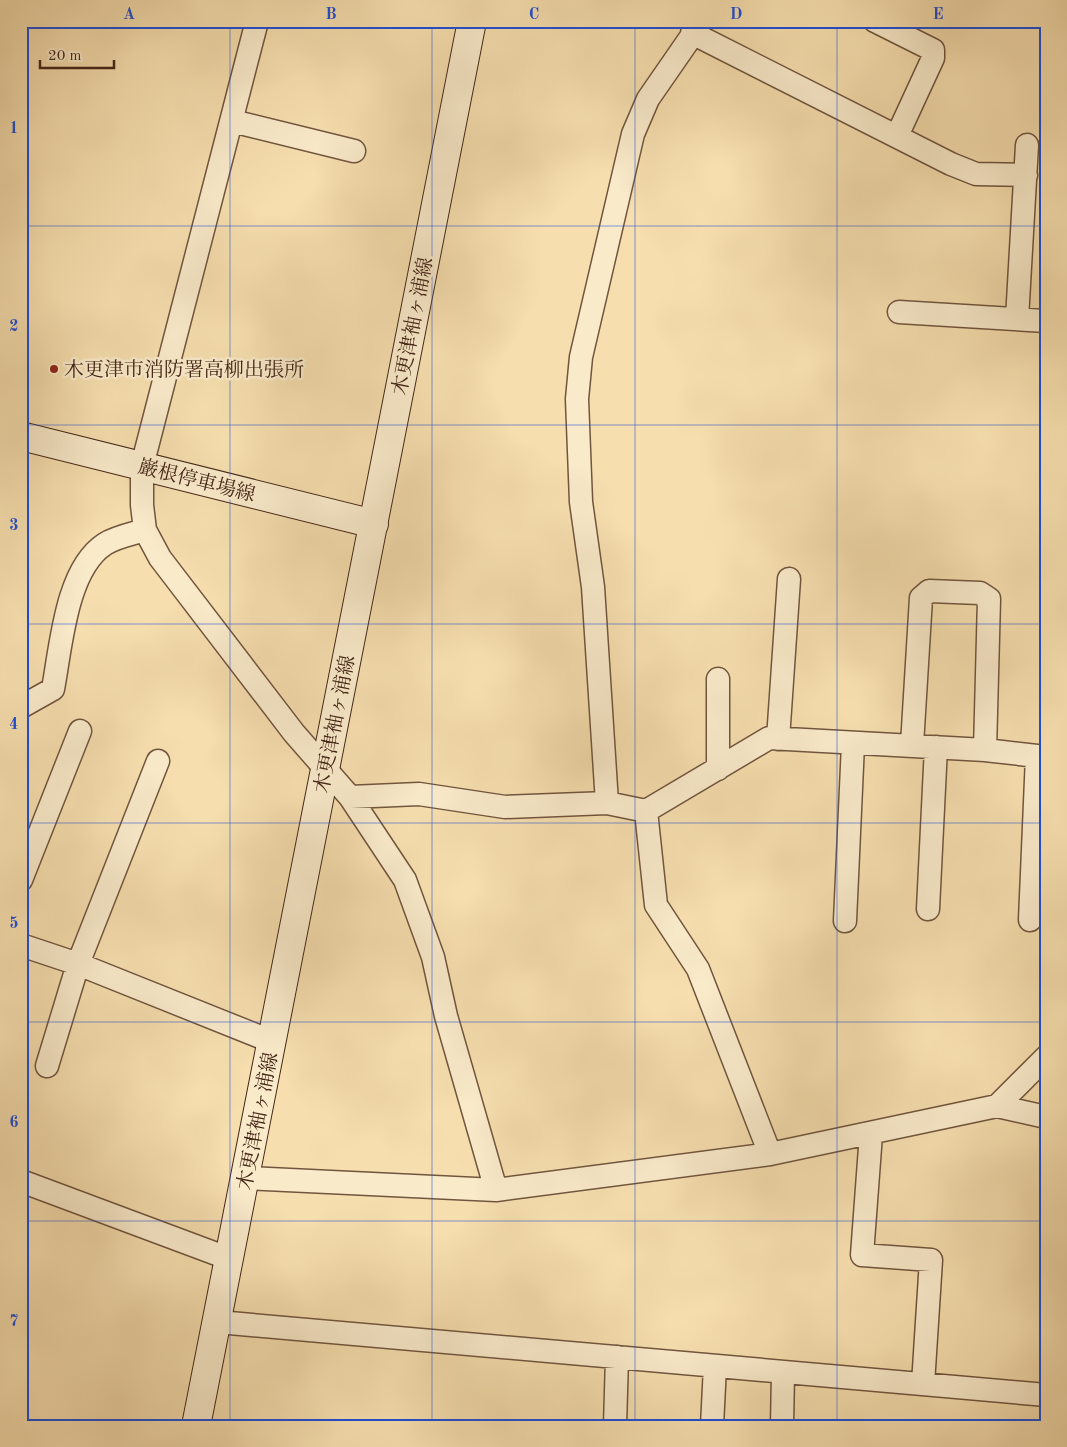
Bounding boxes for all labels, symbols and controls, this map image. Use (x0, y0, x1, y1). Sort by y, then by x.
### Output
text: A (123, 7, 135, 23)
text: B (325, 7, 337, 23)
text: C (529, 7, 539, 23)
text: D (730, 7, 742, 23)
text: E (932, 7, 944, 23)
scale bar (40, 38, 114, 70)
text: 20 m (48, 49, 82, 64)
text: 1 (9, 121, 19, 137)
street label: 木更津袖ヶ浦線 (389, 255, 437, 397)
text: 2 (9, 319, 19, 335)
place label: 木更津市消防署高柳出張所 (64, 359, 304, 381)
marker: 木更津市消防署高柳出張所 (48, 363, 60, 375)
street label: 巌根停車場線 (136, 456, 258, 506)
text: 3 (9, 518, 19, 534)
street label: 木更津袖ヶ浦線 (311, 653, 359, 795)
text: 4 (9, 717, 19, 733)
text: 5 (9, 916, 19, 932)
street label: 木更津袖ヶ浦線 (234, 1050, 282, 1192)
text: 6 (9, 1115, 19, 1131)
text: 7 (9, 1314, 19, 1330)

